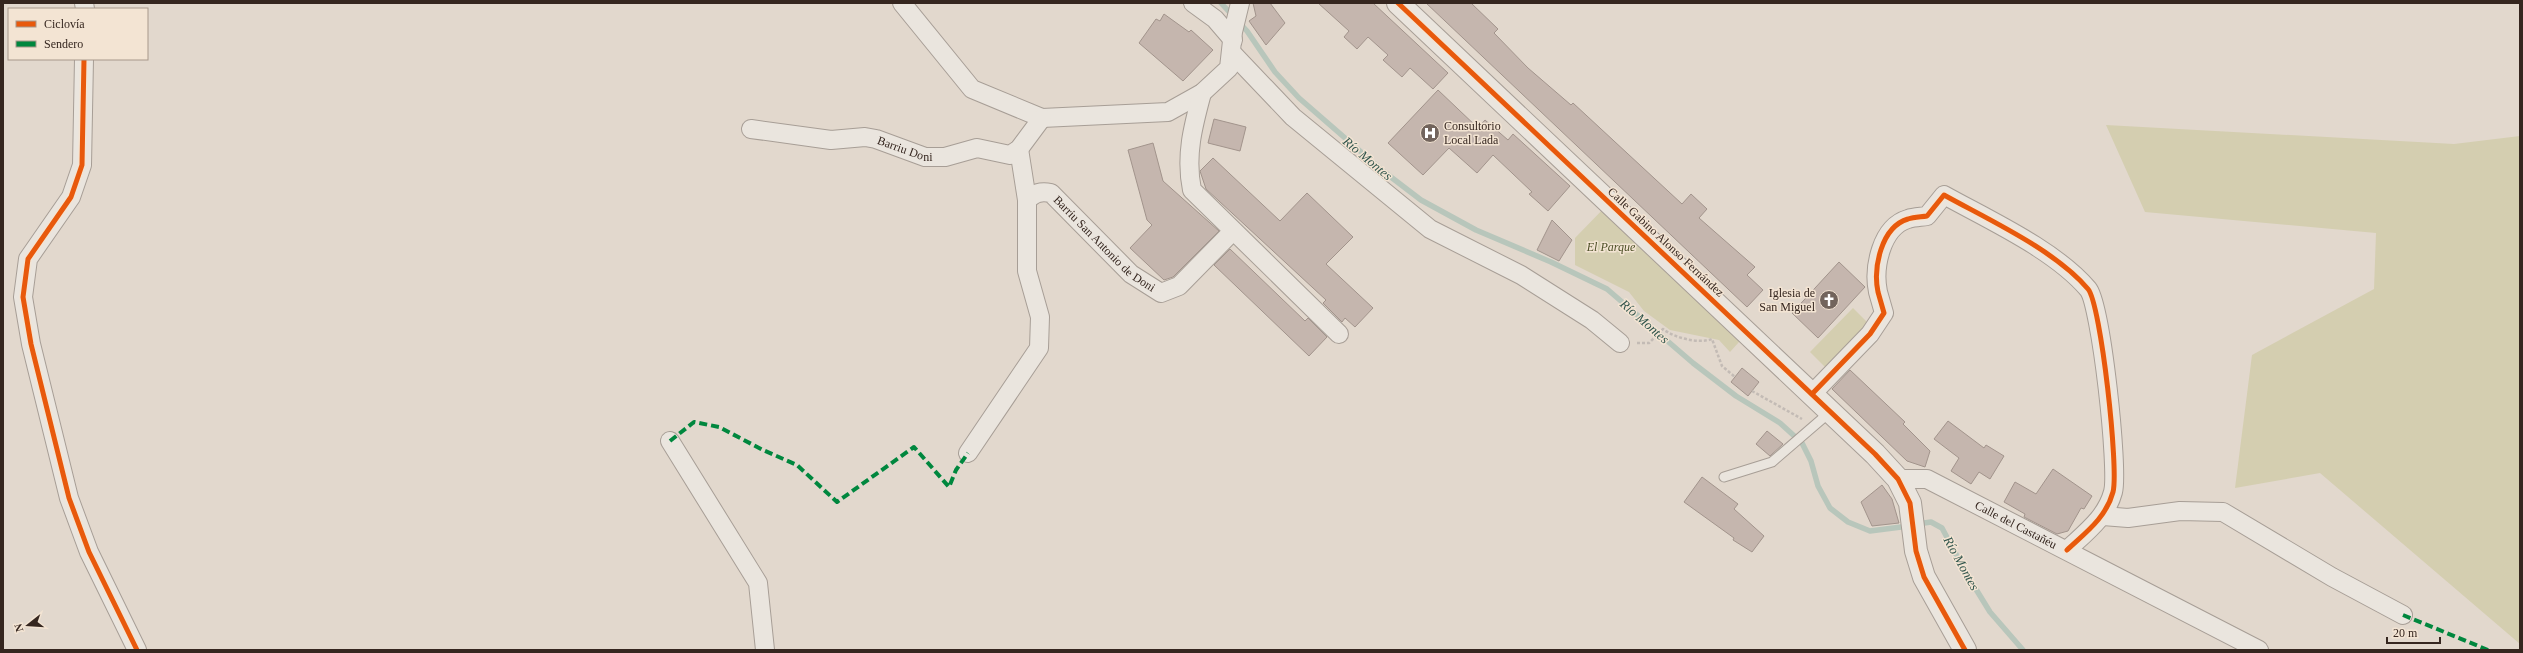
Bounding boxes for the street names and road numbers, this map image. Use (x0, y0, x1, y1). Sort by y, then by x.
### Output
street label: Barriu Doni (876, 133, 933, 164)
street label: Calle Gabino Alonso Fernández (1605, 184, 1727, 300)
street label: Barriu San Antonio de Doni (1051, 193, 1158, 295)
street label: Calle del Castañéu (1973, 498, 2059, 552)

